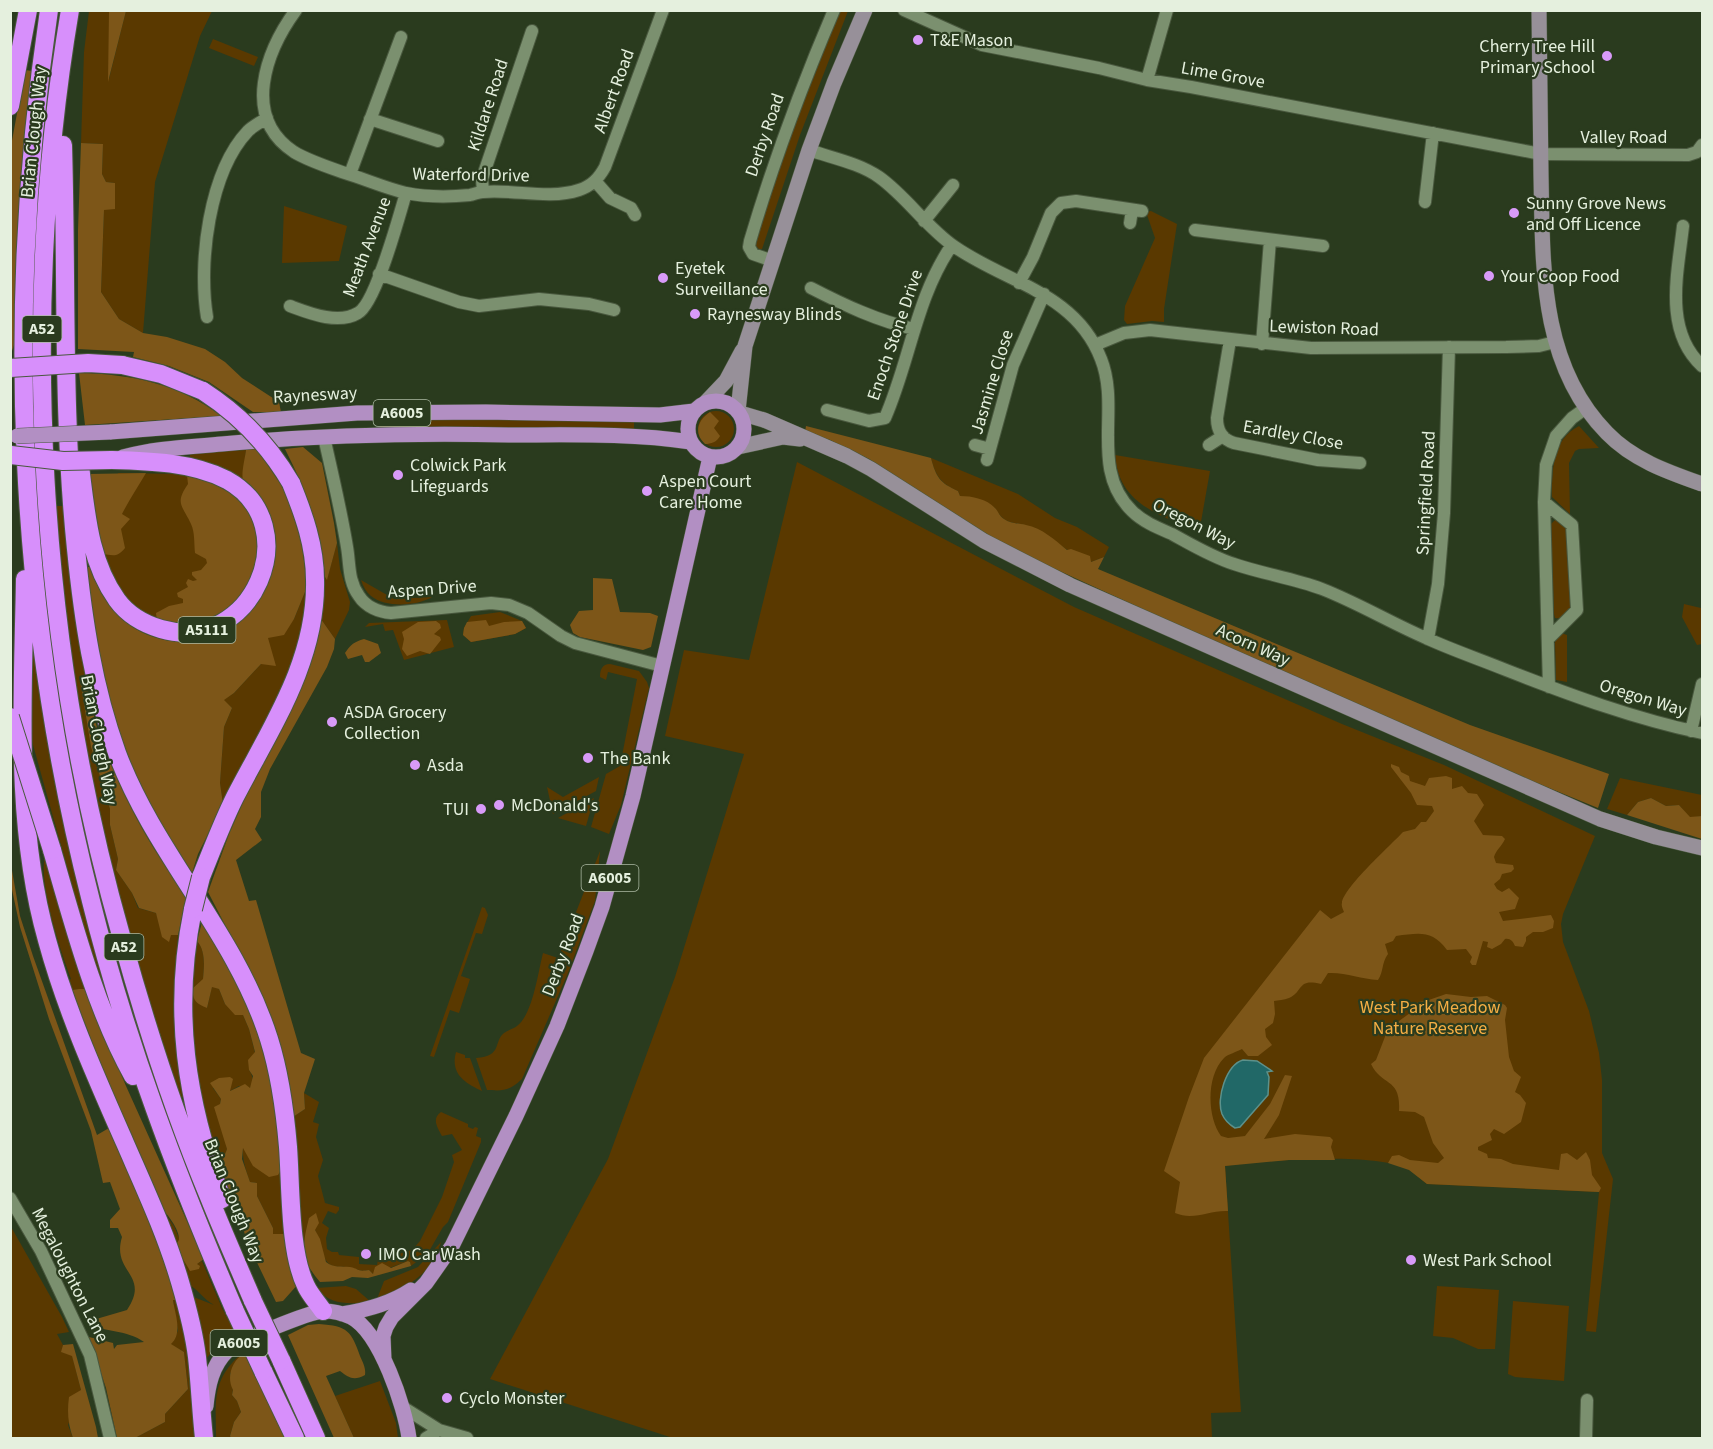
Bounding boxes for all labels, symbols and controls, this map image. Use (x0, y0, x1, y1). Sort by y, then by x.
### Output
place label: T&E Mason (930, 28, 1013, 53)
marker: T&E Mason (911, 33, 925, 47)
place label: Cherry Tree Hill Primary School (1479, 34, 1595, 80)
street label: Albert Road (587, 45, 641, 137)
marker: Cherry Tree Hill Primary School (1600, 49, 1614, 63)
street label: Lime Grove (1179, 55, 1267, 95)
street label: Kildare Road (461, 56, 515, 154)
street label: Brian Clough Way (15, 64, 53, 199)
street label: Derby Road (739, 90, 791, 180)
street label: Valley Road (1581, 125, 1667, 150)
street label: Waterford Drive (412, 161, 530, 189)
place label: Sunny Grove News and Off Licence (1526, 191, 1666, 237)
street label: Meath Avenue (336, 193, 398, 301)
marker: Sunny Grove News and Off Licence (1507, 206, 1521, 220)
place label: Eyetek Surveillance (675, 256, 768, 302)
place label: Your Coop Food (1500, 264, 1620, 289)
street label: Enoch Stone Drive (861, 266, 929, 404)
marker: Your Coop Food (1482, 269, 1496, 283)
marker: Eyetek Surveillance (656, 271, 670, 285)
place label: Raynesway Blinds (707, 302, 842, 327)
marker: Raynesway Blinds (688, 307, 702, 321)
street label: Lewiston Road (1269, 314, 1379, 342)
road number: A52 (22, 316, 62, 342)
street label: Jasmine Close (964, 327, 1020, 437)
street label: Raynesway (272, 380, 358, 410)
road number: A6005 (374, 400, 430, 426)
street label: Eardley Close (1241, 414, 1345, 456)
street label: Springfield Road (1410, 430, 1442, 556)
place label: Colwick Park Lifeguards (410, 453, 506, 499)
marker: Colwick Park Lifeguards (391, 468, 405, 482)
place label: Aspen Court Care Home (659, 469, 751, 515)
marker: Aspen Court Care Home (640, 484, 654, 498)
street label: Oregon Way (1148, 492, 1240, 556)
street label: Aspen Drive (387, 573, 477, 605)
road number: A5111 (178, 617, 236, 643)
street label: Acorn Way (1212, 618, 1294, 673)
street label: Brian Clough Way (74, 673, 124, 808)
street label: Oregon Way (1596, 673, 1690, 723)
place label: ASDA Grocery Collection (344, 700, 447, 746)
marker: ASDA Grocery Collection (325, 715, 339, 729)
place label: The Bank (600, 746, 670, 771)
marker: The Bank (581, 751, 595, 765)
place label: Asda (427, 753, 464, 778)
marker: Asda (408, 758, 422, 772)
place label: McDonald's (511, 793, 598, 818)
place label: TUI (443, 797, 469, 822)
marker: McDonald's (492, 798, 506, 812)
marker: TUI (474, 802, 488, 816)
road number: A6005 (582, 865, 638, 891)
street label: Derby Road (536, 910, 590, 1000)
road number: A52 (104, 934, 144, 960)
park label: West Park Meadow Nature Reserve (1360, 995, 1500, 1041)
street label: Brian Clough Way (198, 1135, 271, 1267)
street label: Megaloughton Lane (25, 1203, 115, 1347)
place label: IMO Car Wash (378, 1242, 481, 1267)
marker: IMO Car Wash (359, 1247, 373, 1261)
place label: West Park School (1423, 1248, 1552, 1273)
marker: West Park School (1404, 1253, 1418, 1267)
road number: A6005 (210, 1330, 268, 1356)
place label: Cyclo Monster (459, 1386, 565, 1411)
marker: Cyclo Monster (440, 1391, 454, 1405)

